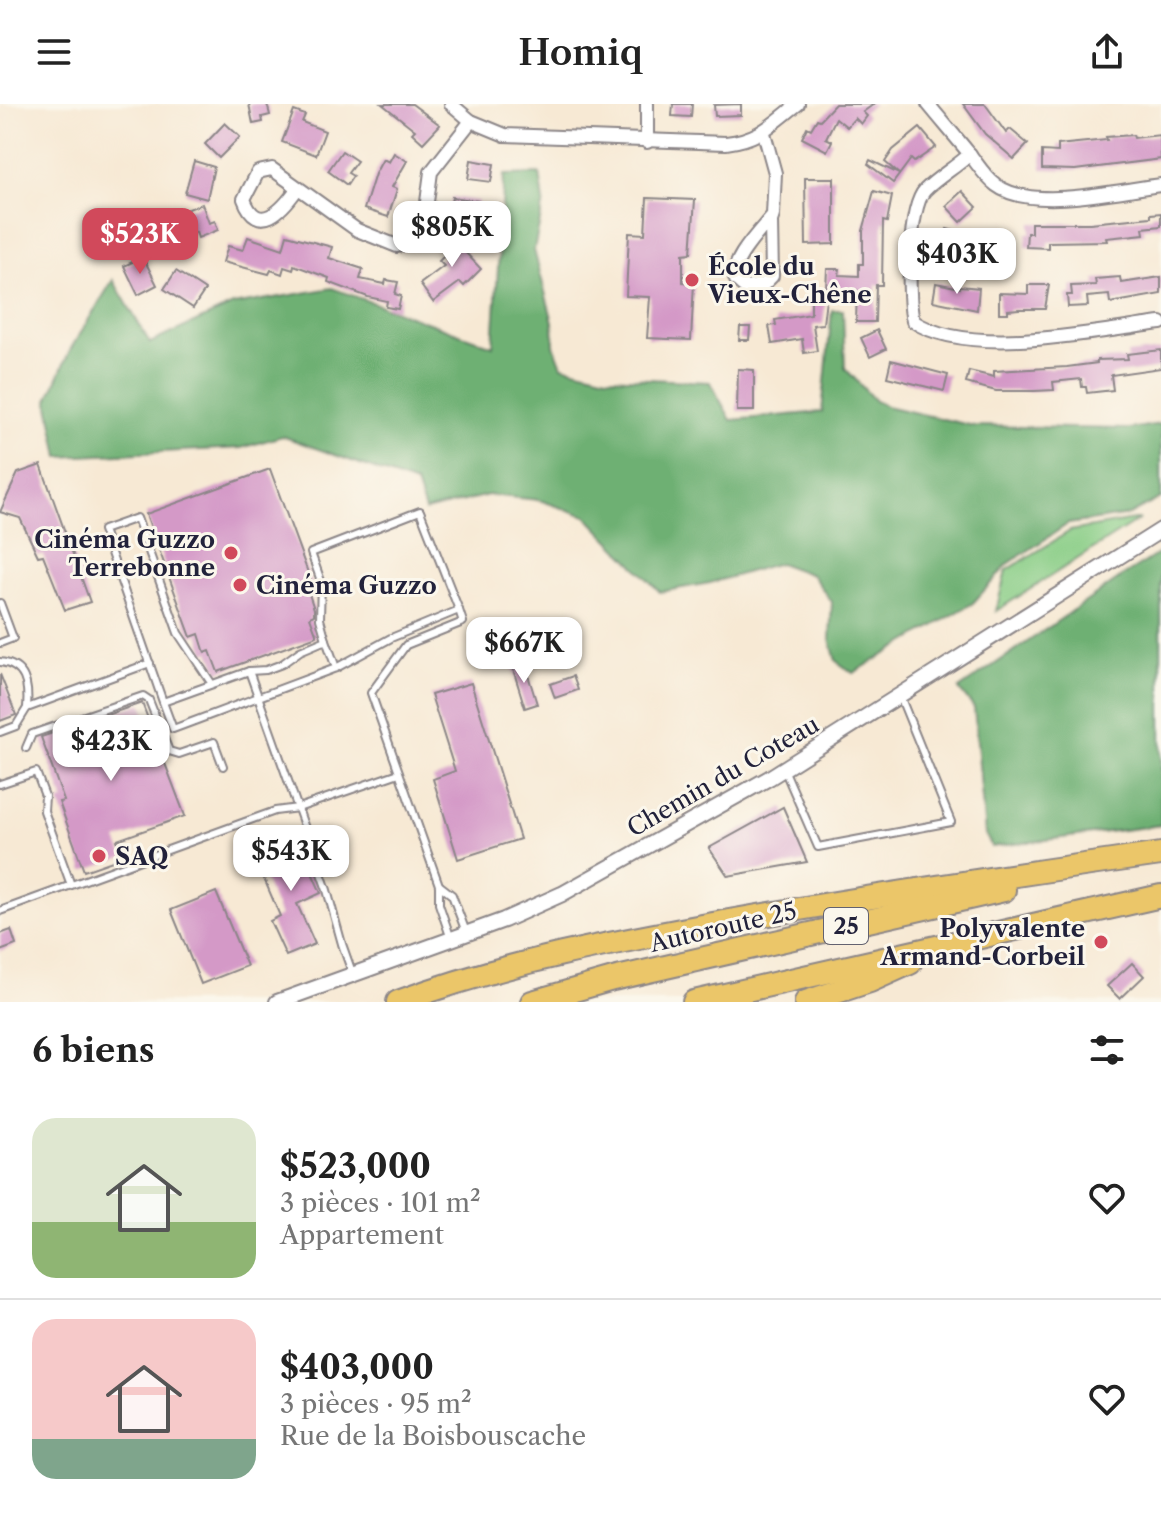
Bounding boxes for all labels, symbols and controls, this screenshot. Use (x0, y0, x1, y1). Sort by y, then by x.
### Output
icon: menu (32, 30, 76, 74)
text: Homiq (518, 30, 643, 74)
icon: share (1085, 30, 1129, 74)
pin: $805K (396, 201, 508, 269)
pin: $523K (84, 208, 196, 276)
text: $805K (411, 211, 493, 243)
text: $523K (100, 218, 180, 250)
pin: $403K (901, 228, 1013, 296)
text: $403K (916, 238, 998, 270)
place label: École du Vieux-Chêne (707, 252, 871, 309)
marker: École du Vieux-Chêne (683, 271, 701, 289)
place label: Cinéma Guzzo Terrebonne (34, 525, 215, 582)
marker: Cinéma Guzzo Terrebonne (222, 544, 240, 562)
place label: Cinéma Guzzo (256, 571, 437, 600)
marker: Cinéma Guzzo (231, 576, 249, 594)
pin: $667K (468, 617, 580, 685)
text: $667K (484, 627, 564, 659)
street label: Chemin du Coteau (622, 709, 824, 843)
pin: $423K (55, 715, 167, 783)
text: $423K (71, 725, 151, 757)
pin: $543K (235, 825, 347, 893)
text: $543K (251, 835, 331, 867)
place label: SAQ (115, 842, 169, 871)
marker: SAQ (90, 847, 108, 865)
street label: Autoroute 25 (646, 896, 799, 958)
road number: 25 (824, 908, 868, 944)
place label: Polyvalente Armand-Corbeil (880, 914, 1085, 971)
marker: Polyvalente Armand-Corbeil (1092, 933, 1110, 951)
icon: filters (1085, 1028, 1129, 1072)
text: 6 biens (32, 1029, 155, 1071)
text: $523,000 (280, 1145, 431, 1187)
icon: home (96, 1150, 192, 1246)
icon: heart (1085, 1176, 1129, 1220)
text: 3 pièces · 101 m² (280, 1187, 481, 1219)
text: Appartement (280, 1219, 444, 1251)
text: $403,000 (280, 1346, 434, 1388)
icon: home (96, 1351, 192, 1447)
icon: heart (1085, 1377, 1129, 1421)
text: 3 pièces · 95 m² (280, 1388, 472, 1420)
text: Rue de la Boisbouscache (280, 1420, 586, 1452)

